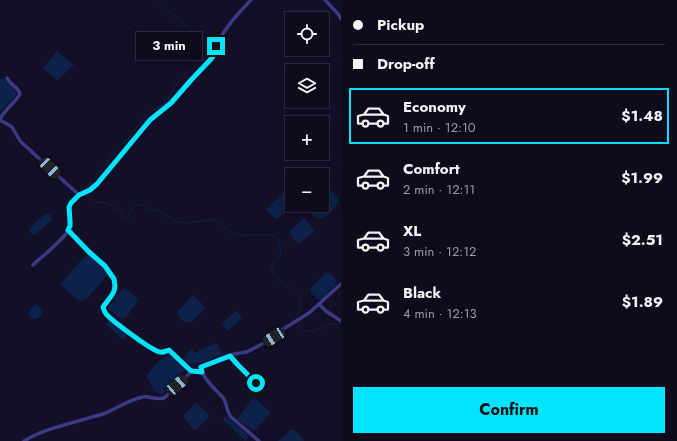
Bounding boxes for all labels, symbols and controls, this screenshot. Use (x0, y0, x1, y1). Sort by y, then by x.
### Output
map controls (285, 12, 329, 212)
button: locate (285, 12, 329, 56)
text: Pickup (377, 14, 424, 36)
callout: 3 min (136, 32, 202, 60)
text: 3 min (152, 36, 186, 55)
route end (207, 37, 225, 55)
text: Drop-off (377, 53, 435, 75)
button: layers (285, 64, 329, 108)
text: Economy (403, 96, 466, 118)
icon: car (355, 98, 391, 134)
text: $1.48 (621, 105, 663, 127)
button: + (285, 116, 329, 160)
text: 1 min · 12:10 (403, 118, 476, 137)
car (37, 155, 63, 181)
text: Comfort (403, 158, 460, 180)
icon: car (355, 160, 391, 196)
text: $1.99 (621, 167, 663, 189)
button: − (285, 168, 329, 212)
text: 2 min · 12:11 (403, 180, 475, 199)
text: XL (403, 220, 421, 242)
icon: car (355, 222, 391, 258)
text: $2.51 (622, 229, 663, 251)
text: 3 min · 12:12 (403, 242, 476, 261)
text: Black (403, 282, 441, 304)
icon: car (355, 284, 391, 320)
text: $1.89 (622, 291, 663, 313)
text: 4 min · 12:13 (403, 304, 477, 323)
car (261, 325, 287, 349)
car (164, 373, 190, 397)
route start (247, 374, 265, 392)
button: Confirm (353, 387, 665, 433)

